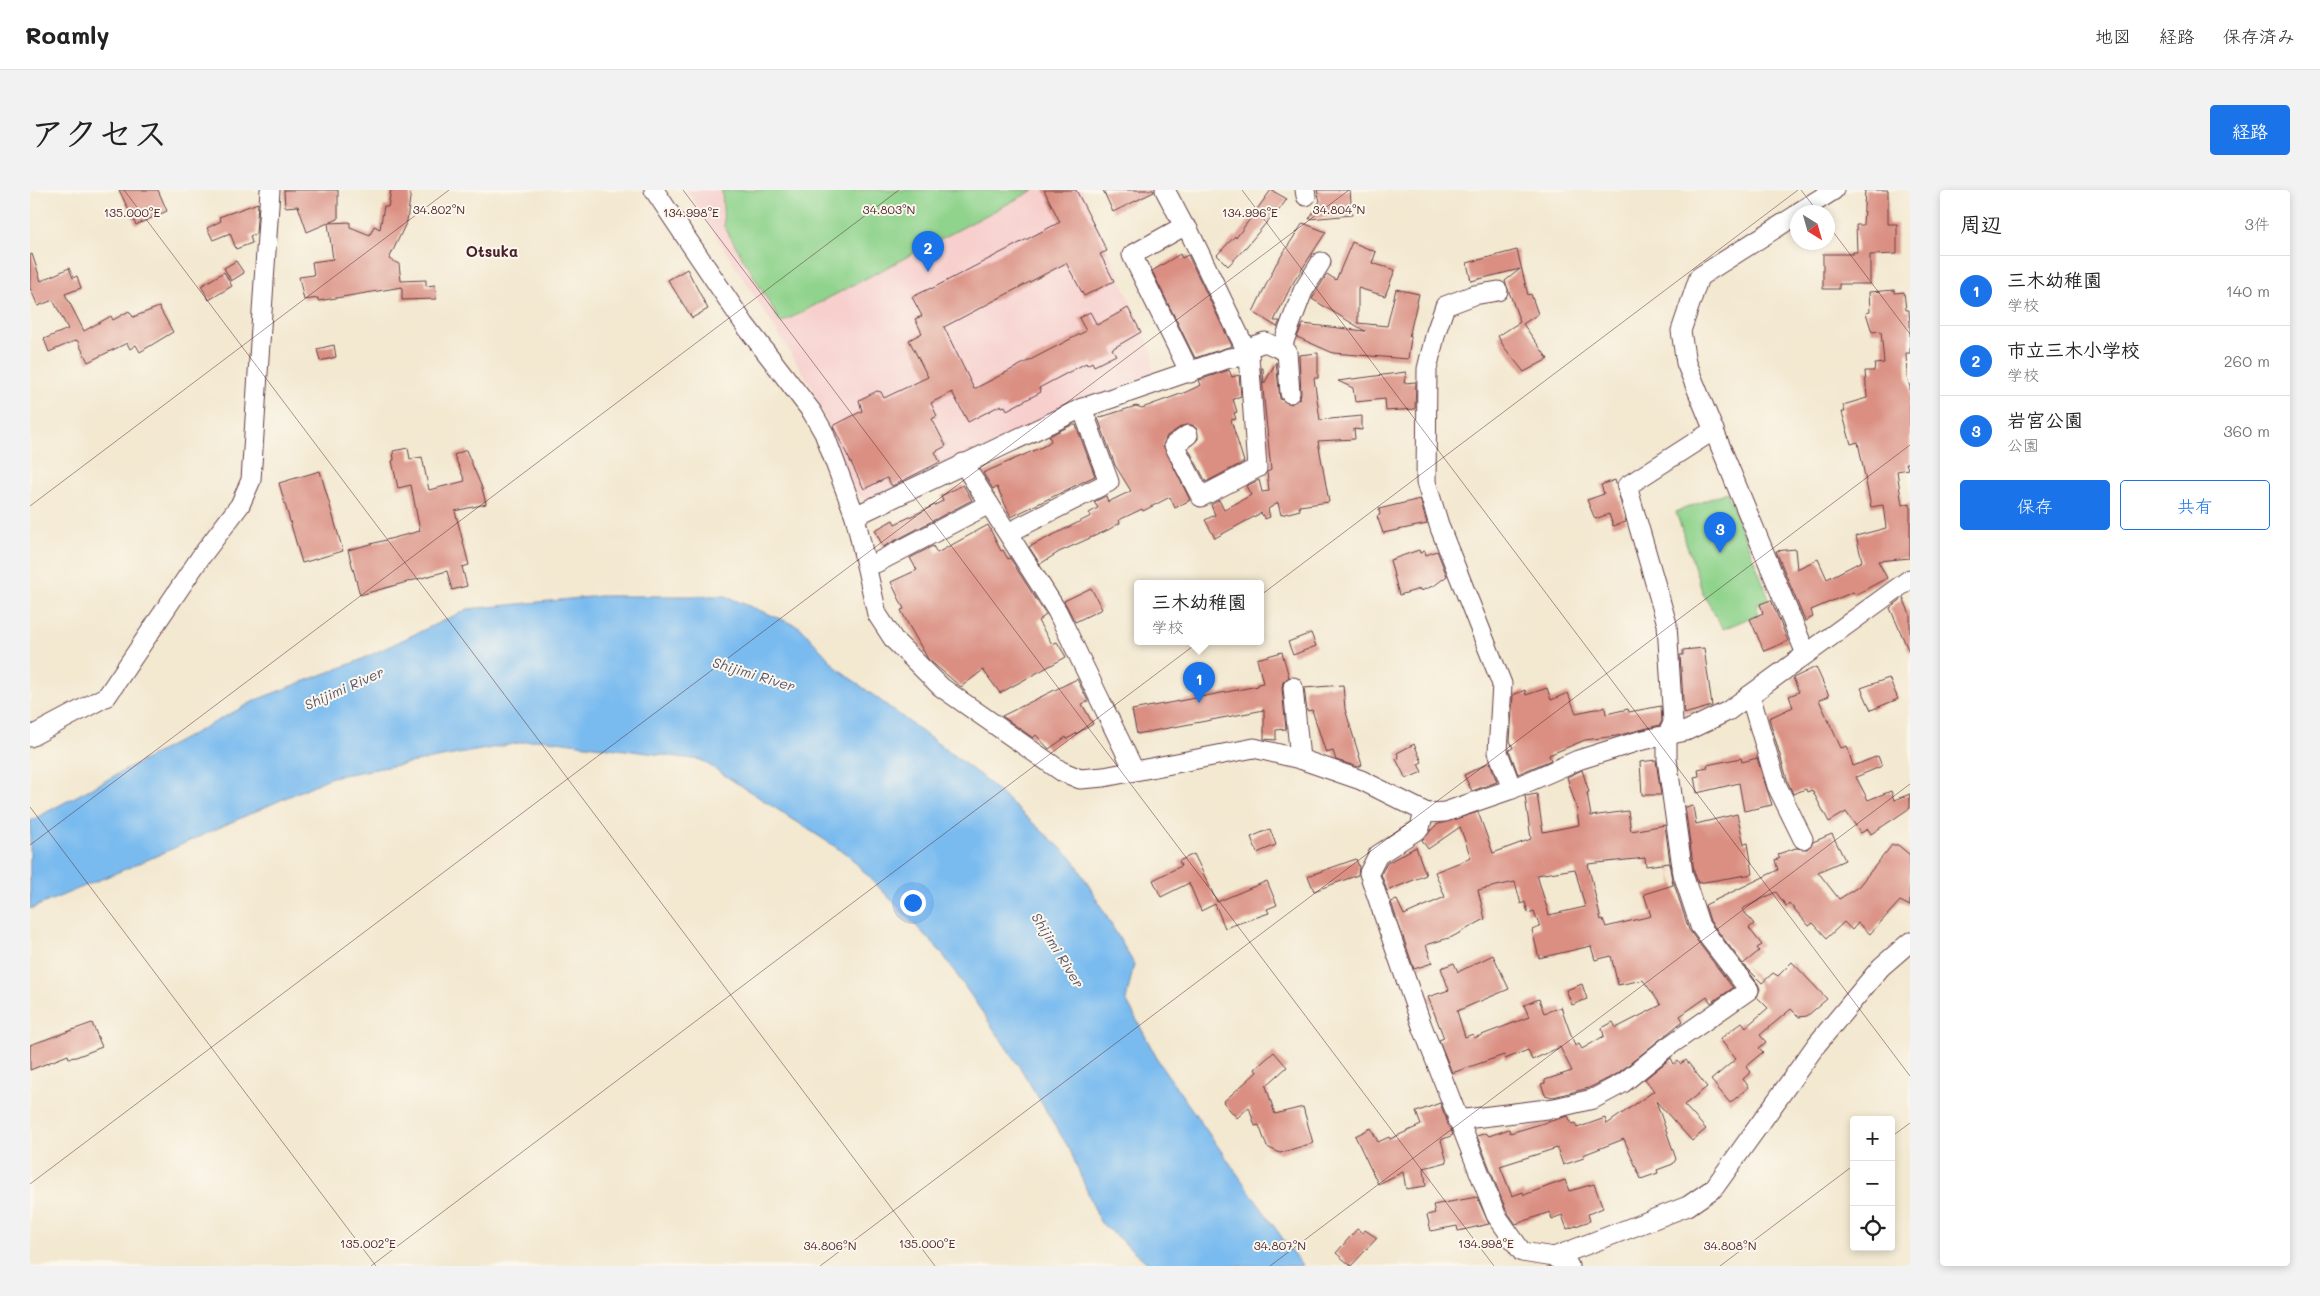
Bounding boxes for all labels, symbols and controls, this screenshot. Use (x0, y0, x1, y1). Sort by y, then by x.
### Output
text: Roamly (25, 19, 109, 50)
text: 地図 (2095, 24, 2131, 48)
text: 経路 (2159, 24, 2195, 48)
text: 保存済み (2223, 24, 2295, 48)
button: 経路 (2210, 105, 2290, 155)
text: アクセス (30, 109, 168, 155)
text: 34.802°N (413, 201, 465, 217)
text: 34.803°N (863, 201, 915, 217)
text: 34.804°N (1313, 201, 1365, 217)
text: 135.000°E (104, 204, 160, 220)
text: 134.998°E (663, 204, 719, 220)
text: 134.996°E (1222, 204, 1278, 220)
north arrow (1790, 205, 1835, 250)
text: 周辺 (1960, 210, 2002, 237)
text: 3件 (2245, 213, 2270, 234)
pin: 2 (912, 231, 944, 272)
district label: Otsuka (466, 241, 518, 261)
text: 三木幼稚園 (2007, 267, 2102, 292)
text: 1 (1972, 280, 1980, 301)
text: 140 m (2226, 280, 2270, 301)
text: 学校 (2007, 294, 2039, 315)
text: 市立三木小学校 (2007, 337, 2140, 362)
text: 2 (1972, 350, 1980, 371)
text: 260 m (2224, 350, 2270, 371)
text: 学校 (2007, 364, 2039, 385)
text: 岩宮公園 (2007, 407, 2083, 432)
text: 3 (1971, 420, 1981, 441)
text: 360 m (2223, 420, 2270, 441)
text: 公園 (2007, 434, 2039, 455)
button: 保存 (1960, 480, 2110, 530)
button: 共有 (2120, 480, 2270, 530)
pin: 3 (1704, 512, 1736, 553)
popup (1134, 580, 1264, 645)
text: 三木幼稚園 (1151, 589, 1247, 614)
text: 学校 (1151, 616, 1184, 637)
water label: Shijimi River (710, 652, 798, 696)
water label: Shijimi River (301, 662, 387, 714)
pin: 1 (1183, 662, 1215, 703)
your location (900, 890, 926, 916)
water label: Shijimi River (1027, 909, 1089, 991)
map controls (1850, 1116, 1895, 1251)
button: + (1850, 1116, 1895, 1161)
button: − (1850, 1161, 1895, 1206)
button: locate (1850, 1206, 1895, 1251)
text: 135.002°E (340, 1235, 396, 1251)
text: 135.000°E (899, 1235, 955, 1251)
text: 134.998°E (1458, 1235, 1514, 1251)
text: 34.806°N (803, 1237, 857, 1253)
text: 34.807°N (1254, 1237, 1306, 1253)
text: 34.808°N (1703, 1237, 1757, 1253)

